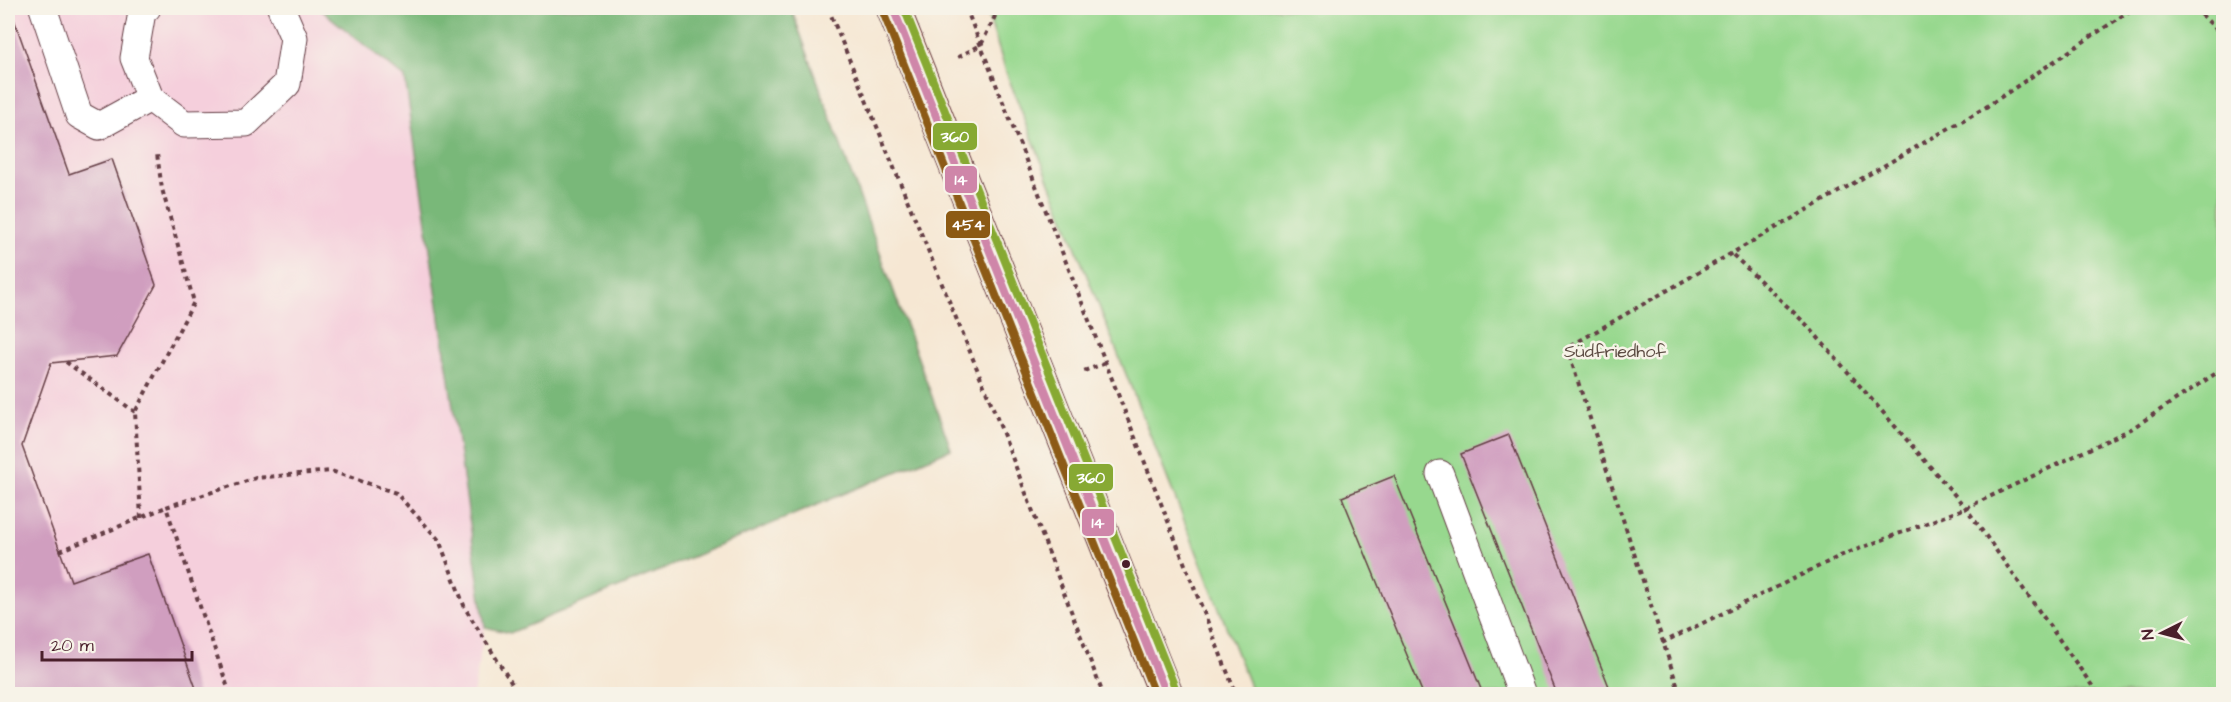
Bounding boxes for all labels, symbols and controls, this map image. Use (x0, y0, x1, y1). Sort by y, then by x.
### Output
line badge: 360 (932, 122, 978, 151)
text: 360 (940, 126, 969, 148)
line badge: 14 (944, 165, 978, 194)
text: 14 (955, 169, 968, 191)
line badge: 454 (945, 210, 991, 239)
text: 454 (951, 214, 985, 236)
park label: Südfriedhof (1564, 339, 1666, 364)
line badge: 360 (1068, 463, 1114, 492)
text: 360 (1076, 467, 1105, 489)
line badge: 14 (1081, 508, 1115, 537)
text: 14 (1092, 512, 1105, 534)
unlabelled marker (1120, 558, 1132, 570)
north arrow (2132, 603, 2192, 663)
scale bar (42, 624, 192, 662)
text: N (2137, 628, 2160, 641)
text: 20 m (51, 633, 94, 658)

